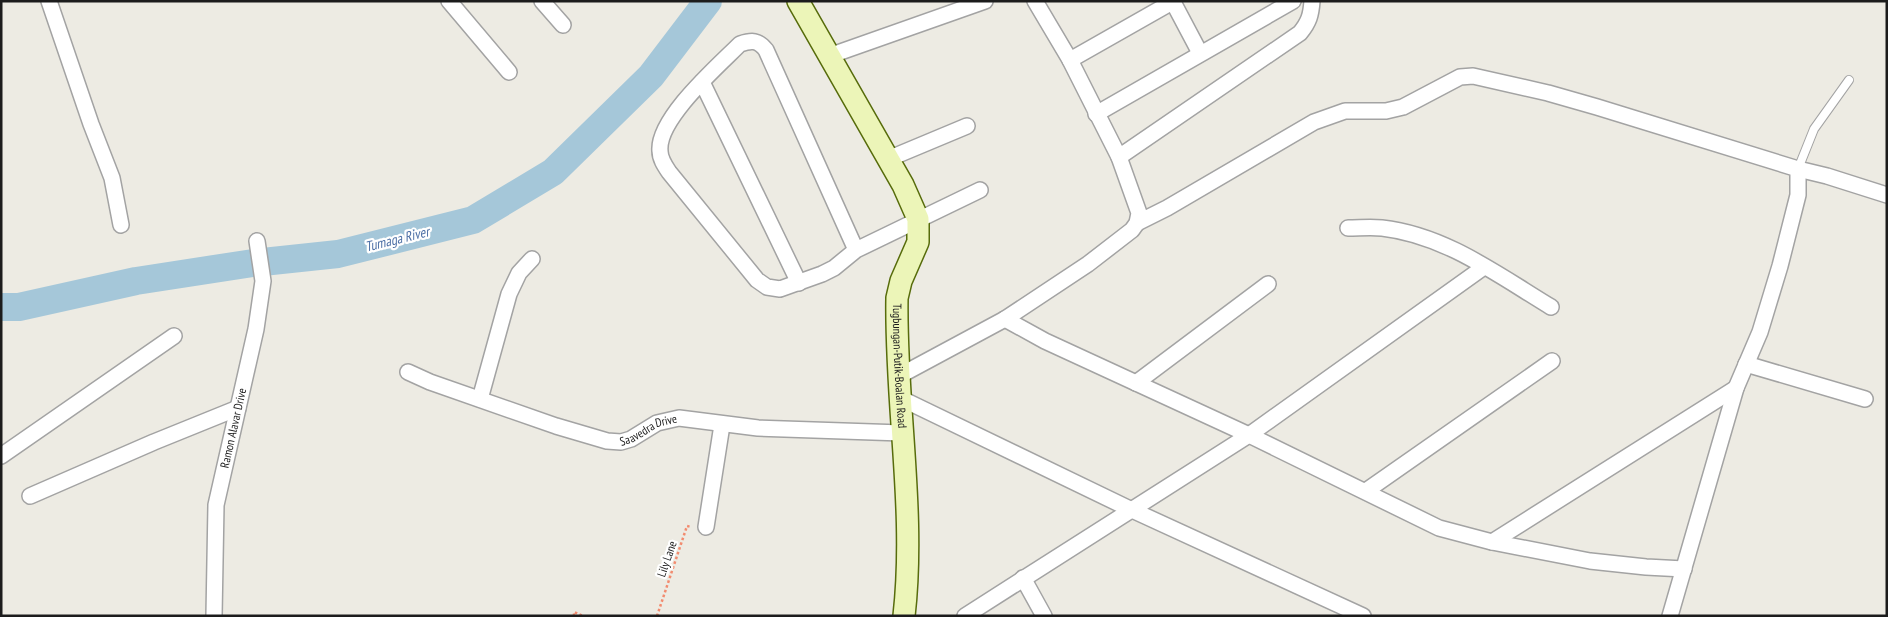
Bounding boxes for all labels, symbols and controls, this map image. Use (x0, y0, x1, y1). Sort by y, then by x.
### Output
water label: Tumaga River (363, 222, 433, 256)
street label: Tugbungan-Putik-Boalan Road (890, 303, 910, 429)
street label: Ramon Alavar Drive (217, 386, 249, 469)
street label: Saavedra Drive (618, 411, 678, 449)
street label: Lily Lane (653, 539, 680, 579)

